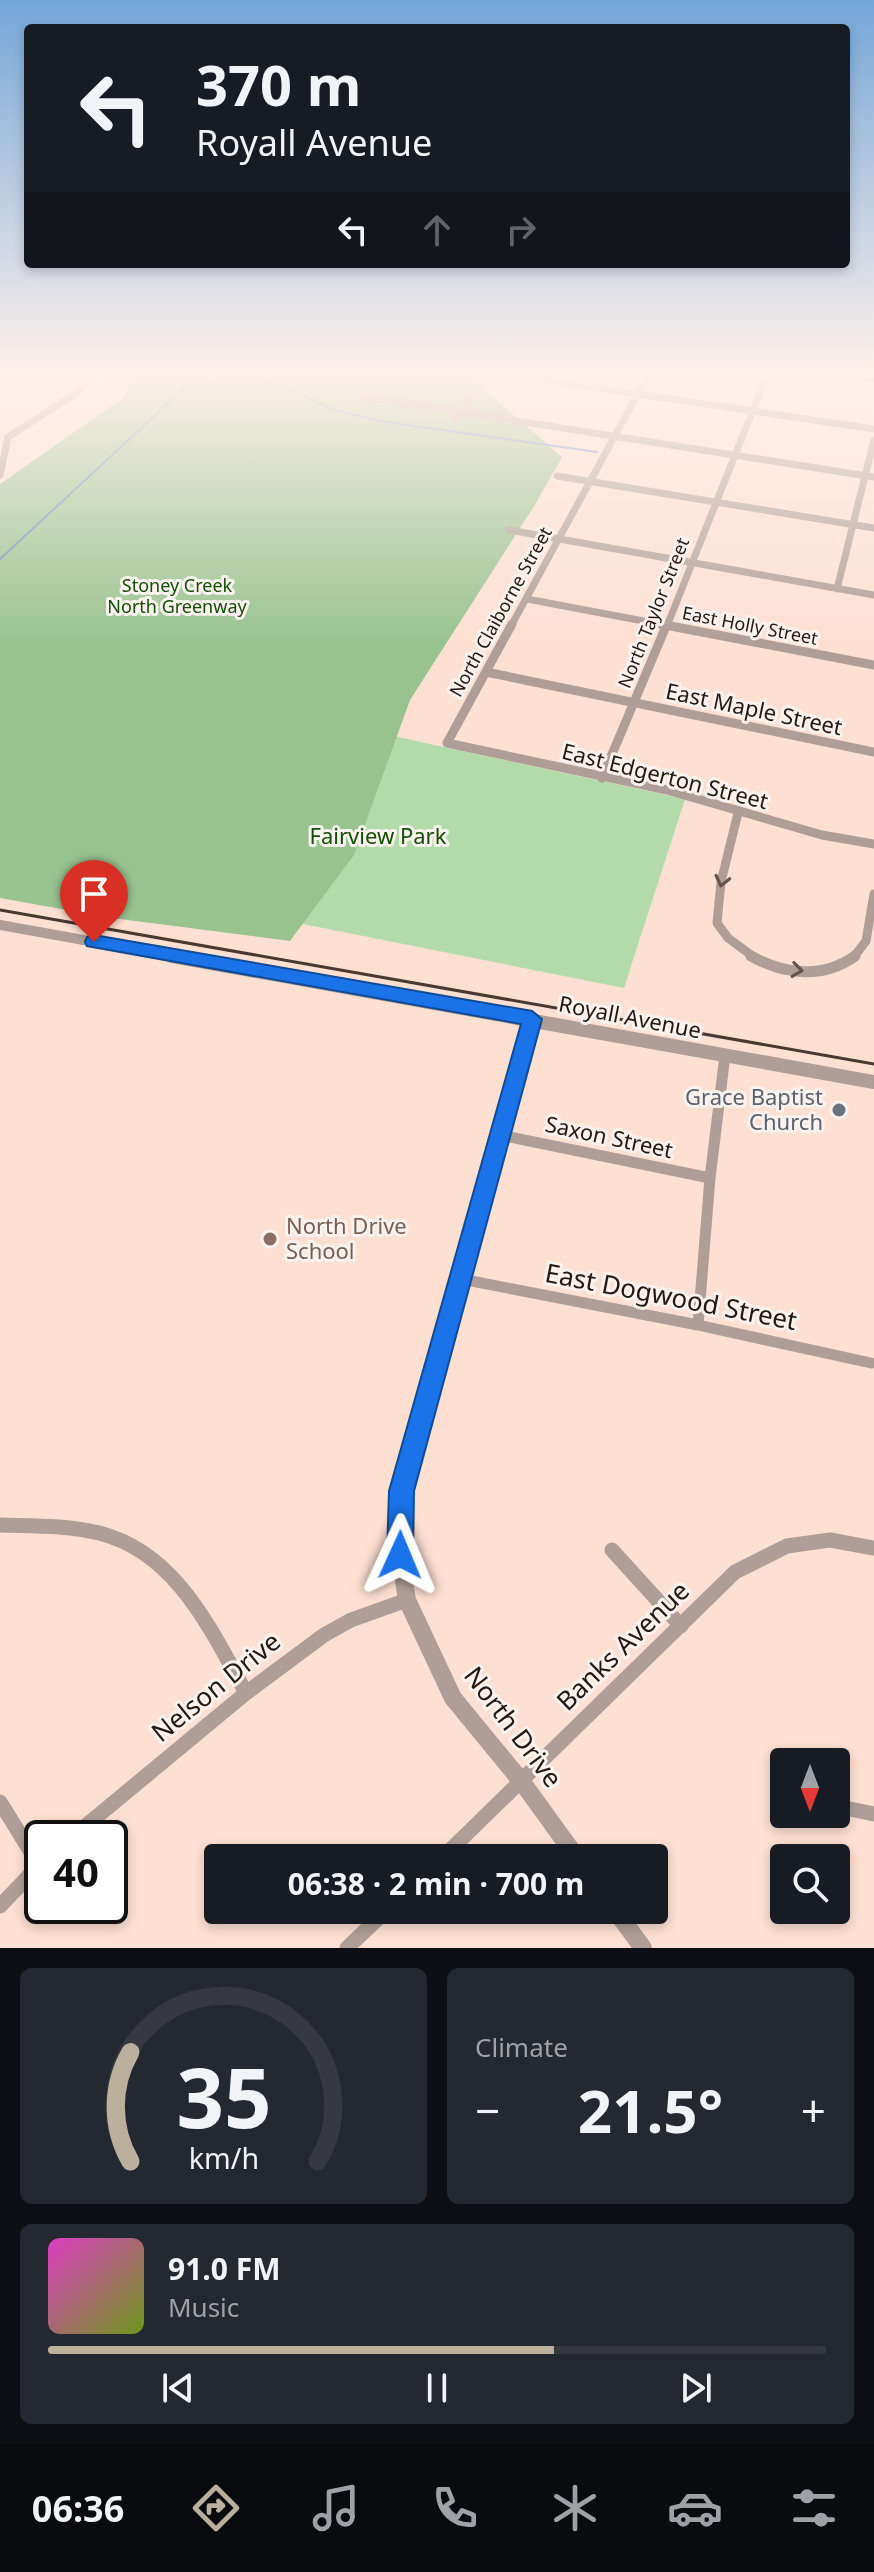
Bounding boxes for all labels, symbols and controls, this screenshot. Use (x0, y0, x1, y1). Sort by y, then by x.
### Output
text: 370 m (196, 46, 361, 122)
icon: left (64, 56, 168, 160)
text: Royall Avenue (196, 118, 432, 167)
icon: left (331, 208, 375, 252)
icon: ahead (415, 208, 459, 252)
icon: right (499, 208, 543, 252)
street label: North Claiborne Street (443, 522, 557, 701)
street label: North Taylor Street (612, 533, 694, 691)
park label: Stoney Creek North Greenway (107, 573, 247, 618)
street label: East Holly Street (680, 600, 820, 650)
street label: East Maple Street (663, 675, 845, 741)
street label: East Edgerton Street (559, 735, 772, 815)
park label: Fairview Park (310, 820, 447, 850)
pin (60, 860, 128, 942)
icon: arrive (72, 872, 116, 916)
one-way arrow (714, 873, 731, 887)
one-way arrow (791, 961, 804, 978)
street label: Royall Avenue (556, 988, 704, 1045)
place label: Grace Baptist Church (685, 1081, 823, 1136)
marker: Grace Baptist Church (830, 1101, 848, 1119)
street label: Saxon Street (543, 1108, 676, 1164)
place label: North Drive School (286, 1210, 407, 1265)
marker: North Drive School (261, 1230, 279, 1248)
street label: East Dogwood Street (542, 1254, 800, 1338)
position arrow (358, 1513, 442, 1597)
street label: Banks Avenue (548, 1573, 697, 1718)
street label: Nelson Drive (143, 1623, 287, 1749)
street label: North Drive (456, 1659, 571, 1794)
north arrow (770, 1748, 850, 1828)
map controls (770, 1748, 850, 1924)
speed limit sign: 40 (24, 1820, 128, 1924)
button: search (770, 1844, 850, 1924)
text: 06:38 · 2 min · 700 m (288, 1863, 584, 1904)
text: Climate (475, 2029, 568, 2065)
text: 35 (176, 2039, 271, 2152)
text: 21.5° (578, 2069, 723, 2151)
text: − (475, 2080, 500, 2140)
text: + (801, 2080, 826, 2140)
text: km/h (188, 2138, 259, 2177)
text: 91.0 FM (168, 2248, 280, 2289)
text: Music (168, 2289, 239, 2325)
icon: previous (156, 2366, 200, 2410)
icon: pause (415, 2366, 459, 2410)
icon: next (674, 2366, 718, 2410)
icon: directions (188, 2480, 244, 2536)
icon: music (308, 2480, 364, 2536)
icon: phone (427, 2480, 483, 2536)
icon: climate (547, 2480, 603, 2536)
icon: car (667, 2480, 723, 2536)
icon: filters (786, 2480, 842, 2536)
text: 06:36 (32, 2484, 124, 2533)

